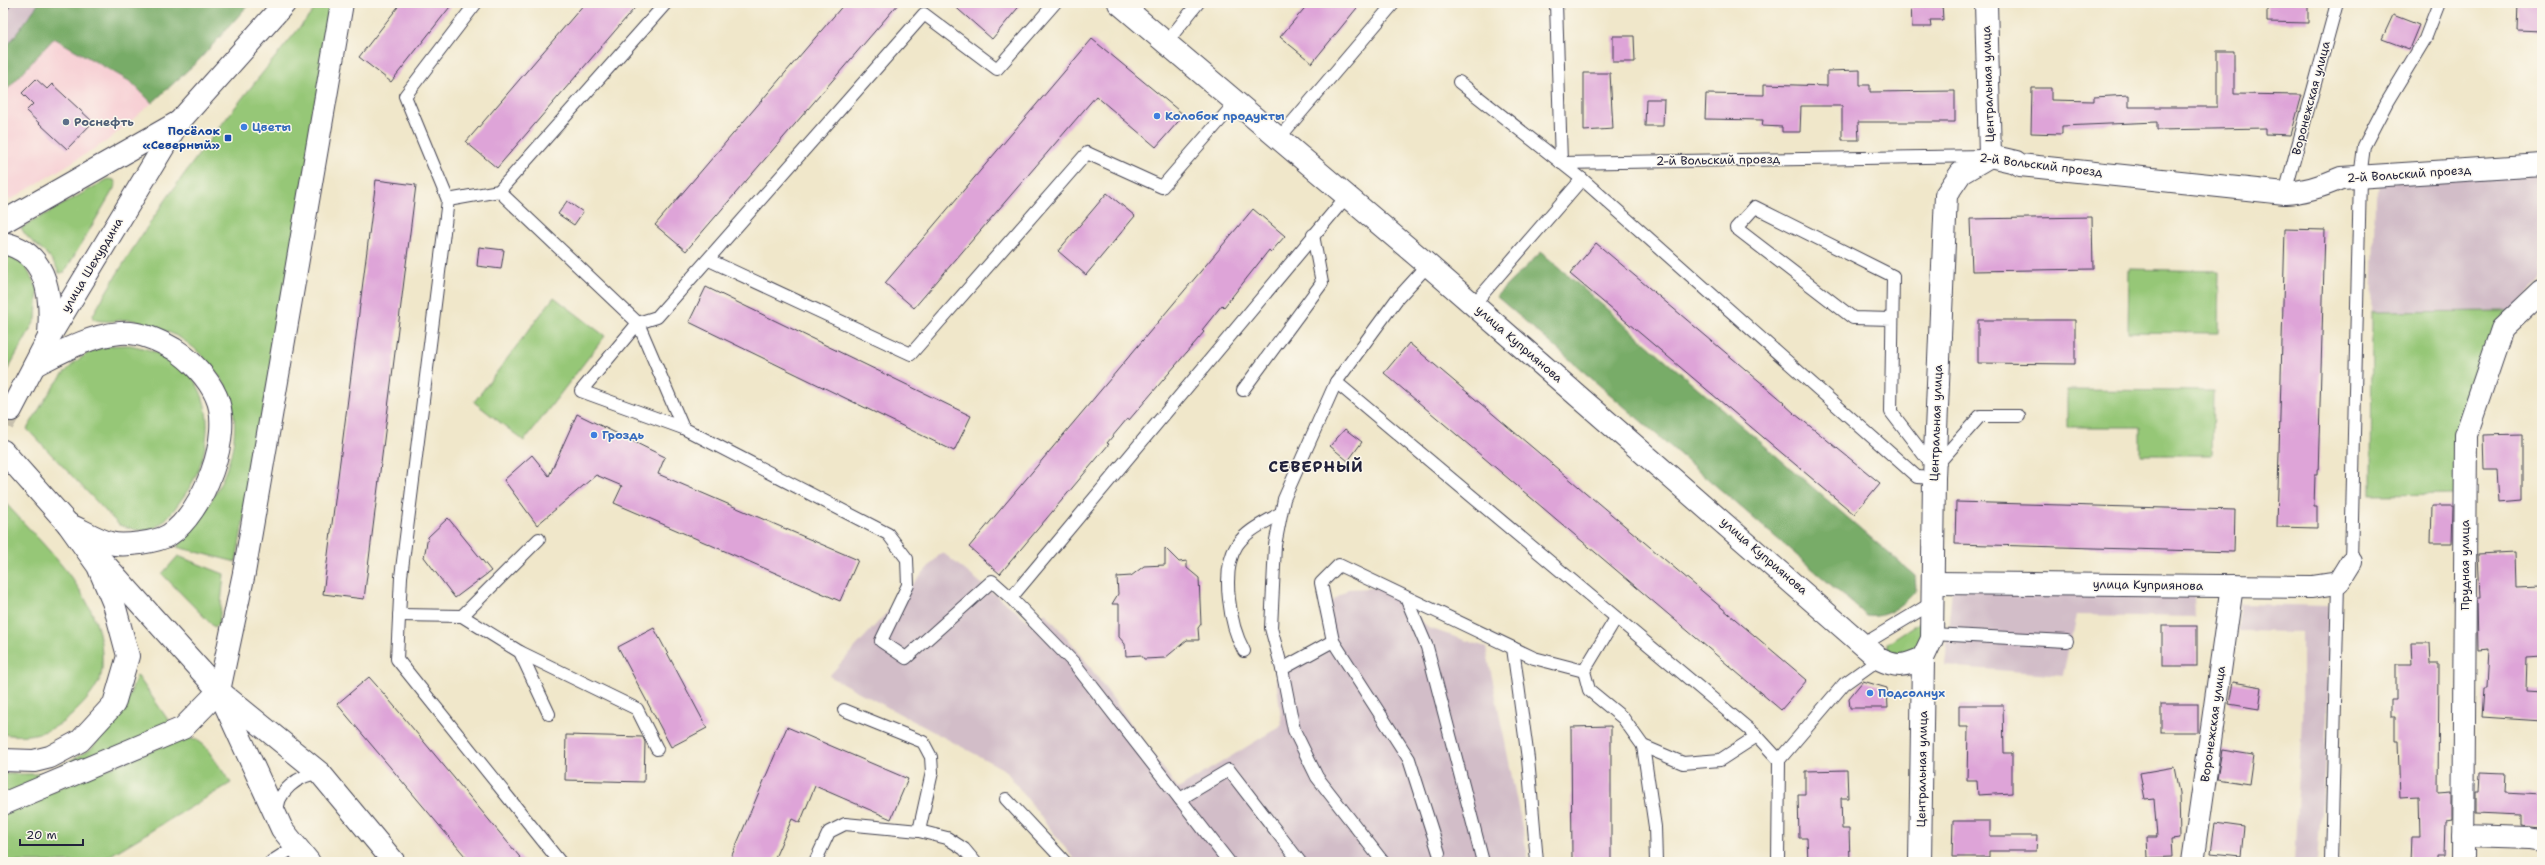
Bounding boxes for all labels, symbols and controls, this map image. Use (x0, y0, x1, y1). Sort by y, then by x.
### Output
street label: Центральная улица (1978, 25, 1998, 143)
street label: Воронежская улица (2288, 39, 2334, 157)
place label: Колобок продукты (1165, 108, 1285, 124)
marker: Колобок продукты (1152, 111, 1162, 121)
place label: Роснефть (74, 114, 134, 130)
marker: Роснефть (61, 117, 71, 127)
place label: Цветы (252, 119, 292, 135)
marker: Цветы (239, 122, 249, 132)
place label: Посёлок «Северный» (143, 123, 220, 153)
marker: Посёлок «Северный» (223, 133, 233, 143)
street label: 2-й Вольский проезд (1978, 149, 2104, 181)
street label: 2-й Вольский проезд (1656, 151, 1781, 169)
street label: 2-й Вольский проезд (2346, 162, 2472, 186)
street label: улица Шехурдина (57, 214, 127, 315)
street label: улица Куприянова (1472, 302, 1566, 387)
street label: Центральная улица (1926, 364, 1946, 482)
place label: Гроздь (602, 427, 644, 443)
marker: Гроздь (589, 430, 599, 440)
district label: СЕВЕРНЫЙ (1268, 456, 1364, 477)
street label: улица Куприянова (1717, 514, 1811, 599)
street label: Прудная улица (2457, 519, 2473, 610)
street label: улица Куприянова (2093, 576, 2204, 594)
street label: Воронежская улица (2197, 664, 2229, 783)
place label: Подсолнух (1878, 685, 1945, 701)
marker: Подсолнух (1865, 688, 1875, 698)
street label: Центральная улица (1913, 710, 1931, 828)
scale bar (20, 821, 83, 847)
text: 20 m (26, 827, 57, 843)

